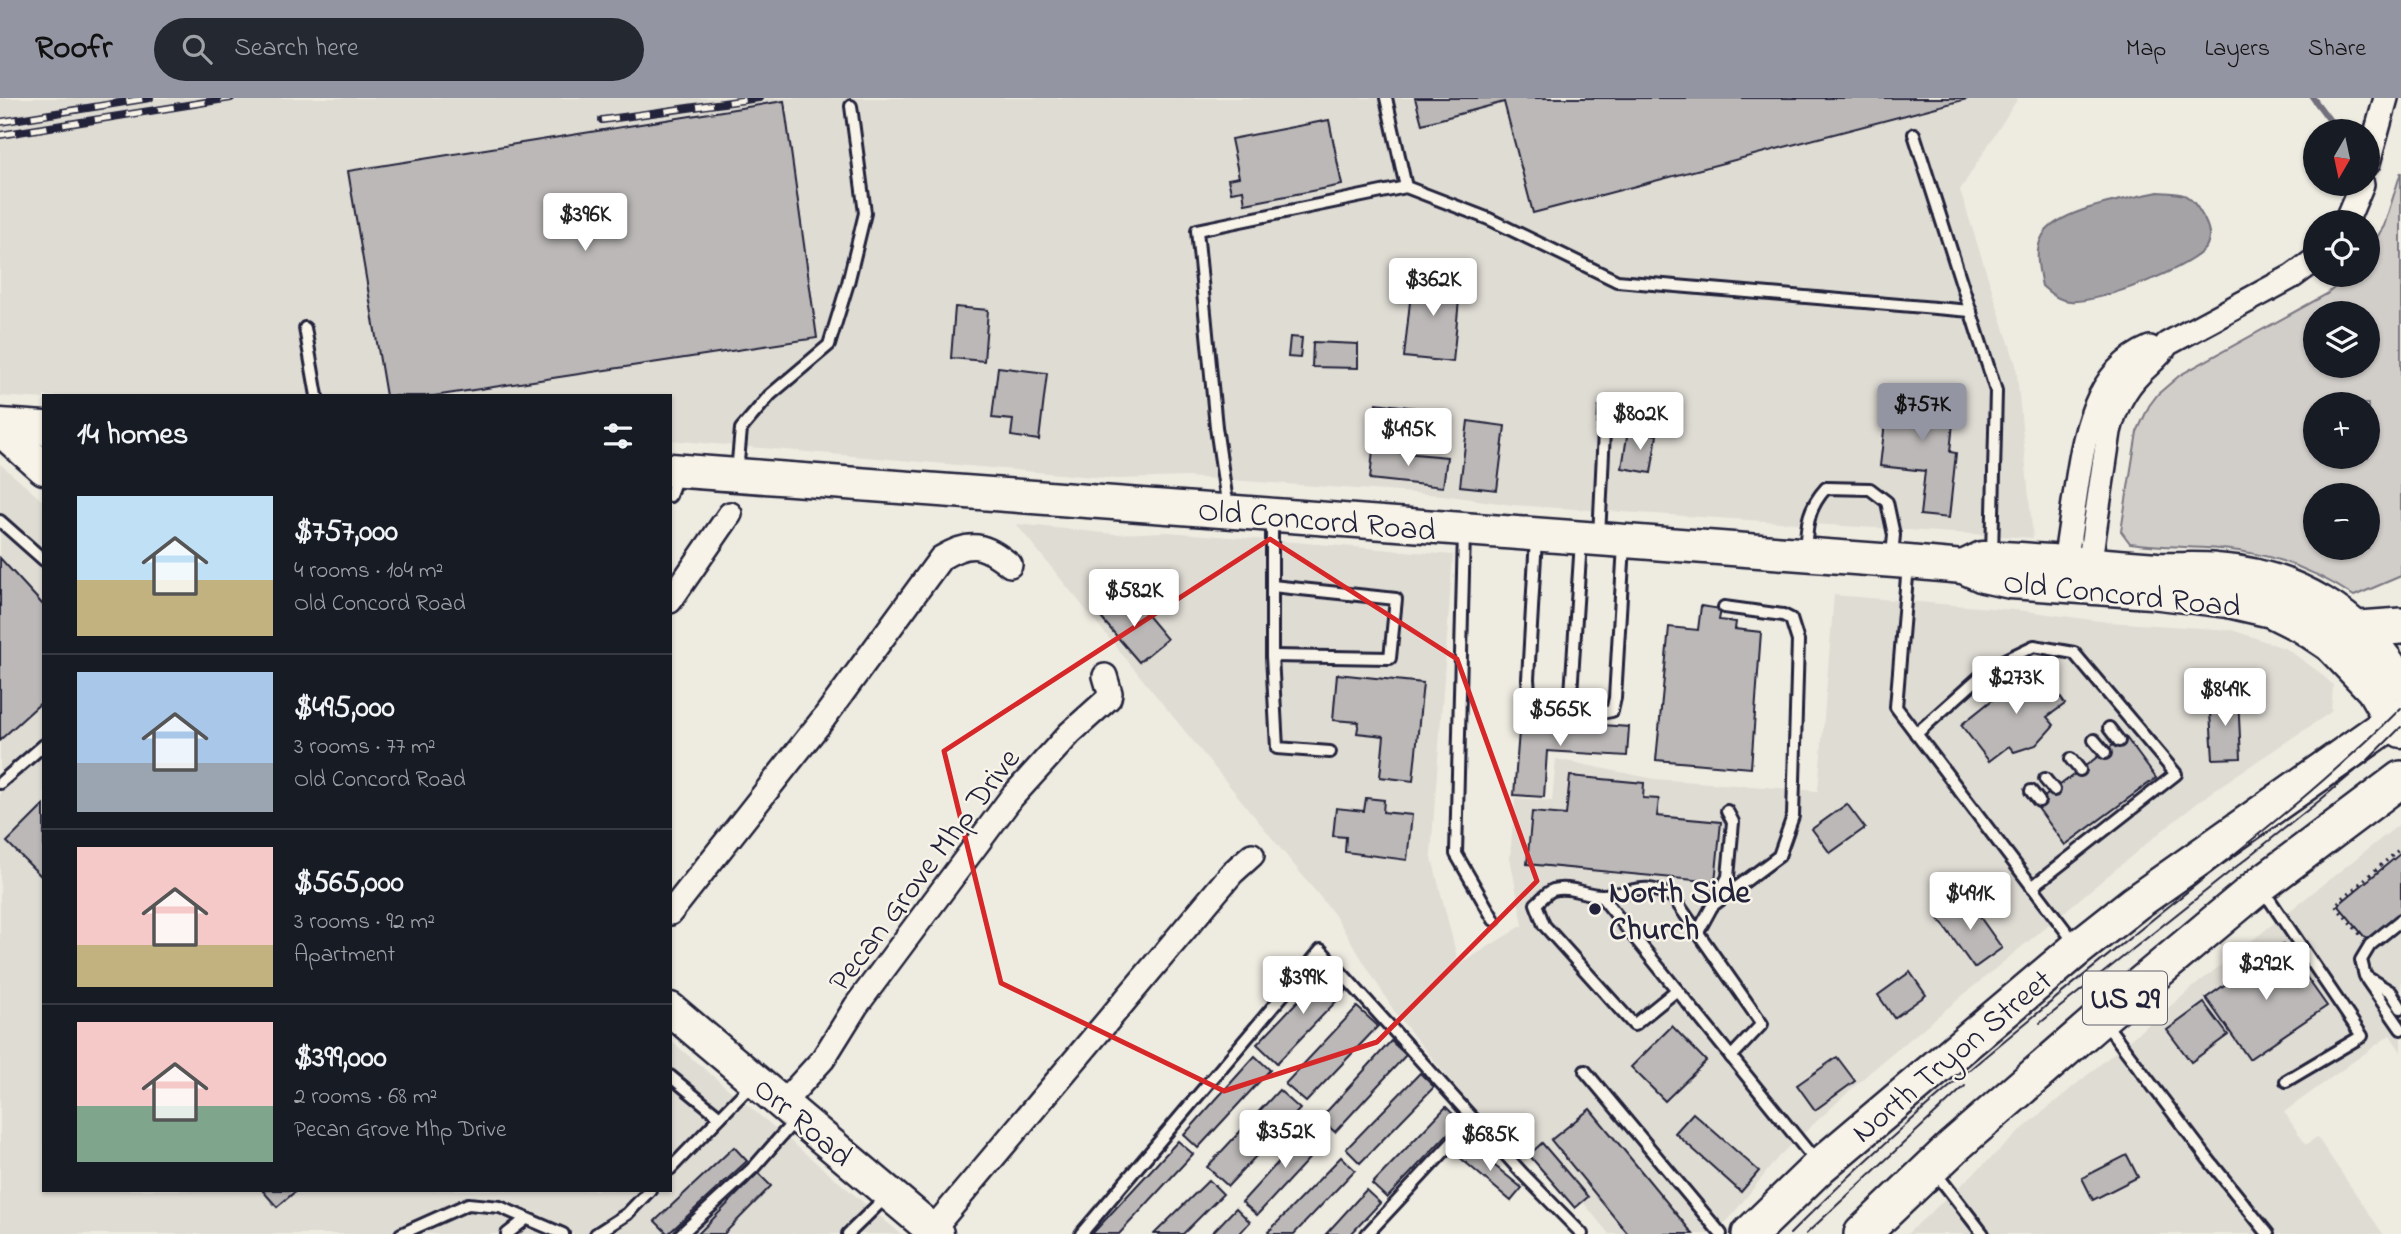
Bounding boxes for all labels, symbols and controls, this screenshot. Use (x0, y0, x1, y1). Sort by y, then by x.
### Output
search box (154, 18, 644, 81)
text: Roofr (35, 25, 112, 73)
icon: search (178, 30, 216, 68)
text: Search here (234, 30, 359, 68)
text: Map (2126, 32, 2166, 67)
text: Layers (2204, 32, 2270, 67)
text: Share (2308, 32, 2366, 67)
north arrow (2303, 119, 2380, 196)
map controls (2303, 119, 2380, 560)
pin: $396K (536, 194, 634, 253)
text: $396K (559, 199, 611, 232)
button: locate (2303, 210, 2380, 287)
pin: $362K (1384, 258, 1482, 318)
text: $362K (1405, 264, 1461, 297)
button: layers (2303, 301, 2380, 378)
pin: $757K (1873, 384, 1971, 443)
text: $757K (1893, 389, 1951, 422)
pin: $802K (1591, 392, 1689, 452)
button: + (2303, 392, 2380, 469)
text: $802K (1612, 398, 1668, 431)
pin: $495K (1359, 408, 1457, 468)
text: 14 homes (77, 414, 188, 458)
text: $495K (1381, 414, 1435, 447)
icon: filters (599, 417, 637, 455)
button: − (2303, 483, 2380, 560)
street label: Old Concord Road (1196, 489, 1438, 556)
text: $757,000 (294, 511, 398, 555)
icon: home (133, 524, 217, 608)
text: 4 rooms · 104 m² (294, 555, 443, 588)
street label: Old Concord Road (2000, 561, 2243, 632)
pin: $582K (1085, 570, 1183, 629)
text: $582K (1105, 575, 1163, 608)
text: Old Concord Road (294, 588, 466, 621)
pin: $273K (1967, 656, 2065, 716)
text: $273K (1988, 662, 2044, 695)
pin: $849K (2176, 668, 2274, 728)
text: $849K (2200, 674, 2250, 707)
text: $495,000 (294, 687, 395, 731)
pin: $565K (1511, 688, 1609, 748)
text: $565K (1529, 694, 1591, 727)
icon: home (133, 700, 217, 784)
text: 3 rooms · 77 m² (294, 731, 436, 764)
street label: Pecan Grove Mhp Drive (818, 739, 1034, 1003)
text: Old Concord Road (294, 764, 466, 797)
text: $565,000 (294, 862, 404, 906)
place label: North Side Church (1609, 871, 1751, 955)
pin: $491K (1921, 872, 2019, 932)
icon: home (133, 875, 217, 959)
text: $491K (1946, 878, 1994, 911)
marker: North Side Church (1587, 901, 1603, 917)
text: 3 rooms · 92 m² (294, 906, 435, 939)
text: Apartment (294, 939, 395, 972)
pin: $292K (2217, 942, 2315, 1002)
text: $292K (2239, 948, 2293, 981)
pin: $399K (1254, 956, 1352, 1016)
street label: North Tryon Street (1842, 959, 2064, 1156)
text: $399K (1279, 962, 1327, 995)
road number: US 29 (2083, 972, 2167, 1024)
text: $399,000 (294, 1037, 387, 1081)
icon: home (133, 1050, 217, 1134)
street label: Orr Road (742, 1067, 862, 1180)
text: 2 rooms · 68 m² (294, 1081, 437, 1114)
pin: $352K (1236, 1110, 1334, 1170)
text: Pecan Grove Mhp Drive (294, 1114, 506, 1147)
pin: $685K (1441, 1114, 1539, 1173)
text: $352K (1255, 1116, 1315, 1149)
text: $685K (1462, 1119, 1518, 1152)

